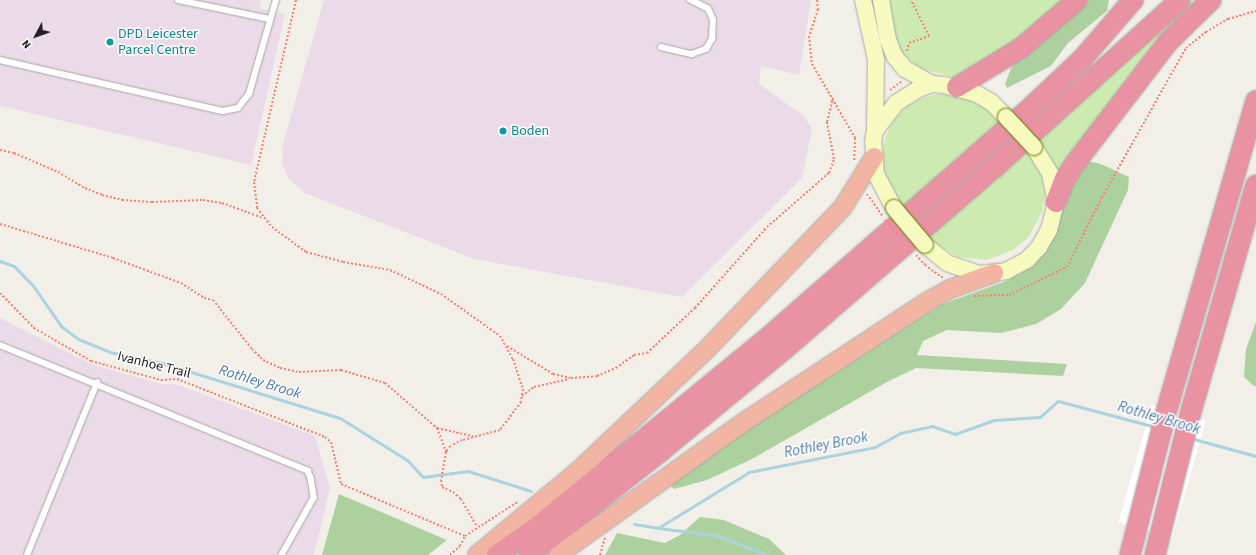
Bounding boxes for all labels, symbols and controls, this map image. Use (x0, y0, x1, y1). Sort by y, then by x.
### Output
north arrow (16, 16, 56, 56)
place label: DPD Leicester Parcel Centre (118, 26, 198, 58)
text: N (19, 37, 35, 52)
marker: DPD Leicester Parcel Centre (105, 37, 115, 47)
place label: Boden (511, 123, 549, 139)
marker: Boden (498, 126, 508, 136)
street label: Ivanhoe Trail (116, 348, 192, 382)
water label: Rothley Brook (217, 361, 303, 403)
water label: Rothley Brook (1116, 398, 1202, 438)
water label: Rothley Brook (783, 428, 869, 462)

